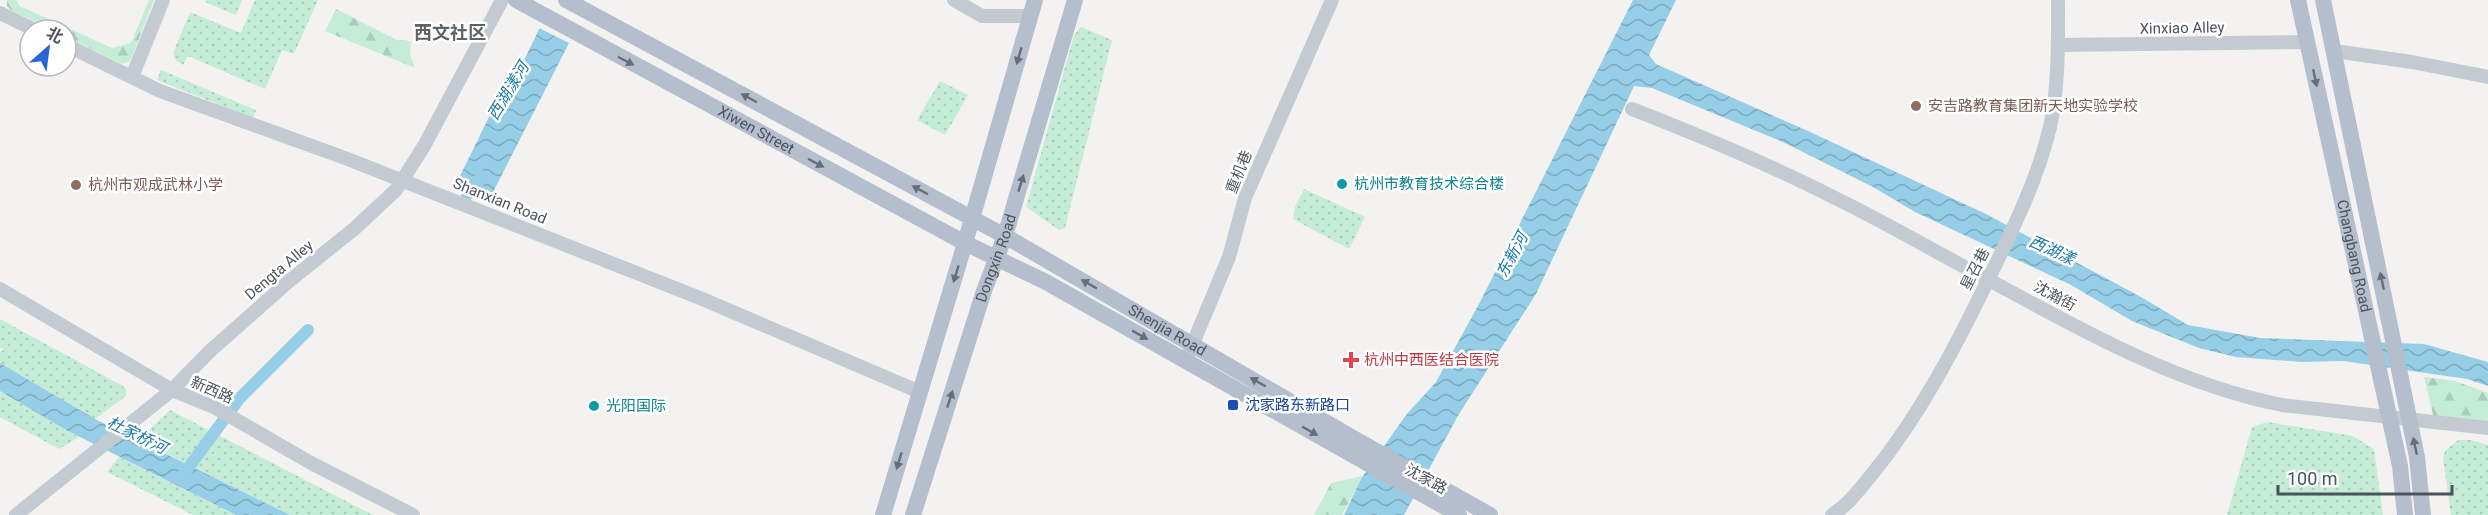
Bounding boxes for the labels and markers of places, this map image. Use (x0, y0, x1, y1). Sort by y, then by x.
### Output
place label: 安吉路教育集团新天地实验学校 (1928, 97, 2138, 115)
marker: 安吉路教育集团新天地实验学校 (1909, 99, 1923, 113)
place label: 杭州市教育技术综合楼 (1354, 175, 1504, 193)
place label: 杭州市观成武林小学 (88, 176, 223, 194)
marker: 杭州市教育技术综合楼 (1335, 177, 1349, 191)
marker: 杭州市观成武林小学 (69, 178, 83, 192)
marker: 杭州中西医结合医院 (1342, 351, 1360, 369)
place label: 杭州中西医结合医院 (1364, 351, 1499, 369)
place label: 沈家路东新路口 (1245, 396, 1350, 414)
place label: 光阳国际 (606, 397, 666, 415)
marker: 沈家路东新路口 (1226, 398, 1240, 412)
marker: 光阳国际 (587, 399, 601, 413)

